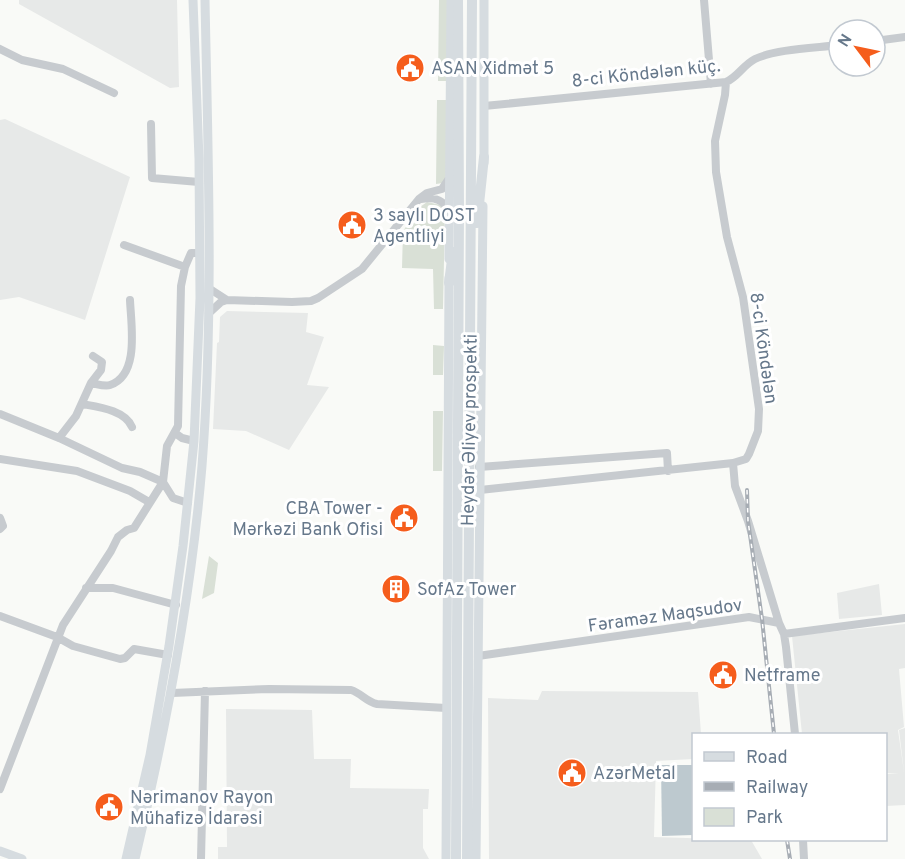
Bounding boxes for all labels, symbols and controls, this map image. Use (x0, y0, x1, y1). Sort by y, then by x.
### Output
north arrow (827, 18, 887, 78)
text: N (834, 31, 858, 51)
public building icon: ASAN Xidmət 5 (394, 52, 426, 84)
street label: 8-ci Köndələn küç. (571, 55, 722, 94)
place label: ASAN Xidmət 5 (431, 58, 554, 81)
place label: 3 saylı DOST Agentliyi (373, 205, 475, 249)
public building icon: 3 saylı DOST Agentliyi (336, 209, 368, 241)
street label: 8-ci Köndələn (743, 291, 782, 405)
street label: Heydər Əliyev prospekti (457, 334, 484, 526)
place label: CBA Tower - Mərkəzi Bank Ofisi (232, 498, 383, 542)
public building icon: CBA Tower - Mərkəzi Bank Ofisi (388, 502, 420, 534)
building icon: SofAz Tower (380, 573, 412, 605)
place label: SofAz Tower (417, 579, 516, 602)
street label: Fəraməz Maqsudov (586, 594, 744, 639)
public building icon: Netframe (707, 659, 739, 691)
place label: Netframe (744, 665, 820, 688)
legend (692, 733, 887, 841)
text: Road (746, 747, 788, 770)
public building icon: AzərMetal (556, 757, 588, 789)
place label: AzərMetal (593, 763, 676, 786)
text: Railway (746, 777, 808, 800)
place label: Nərimanov Rayon Mühafizə İdarəsi (130, 787, 274, 831)
public building icon: Nərimanov Rayon Mühafizə İdarəsi (93, 791, 125, 823)
text: Park (746, 807, 783, 830)

